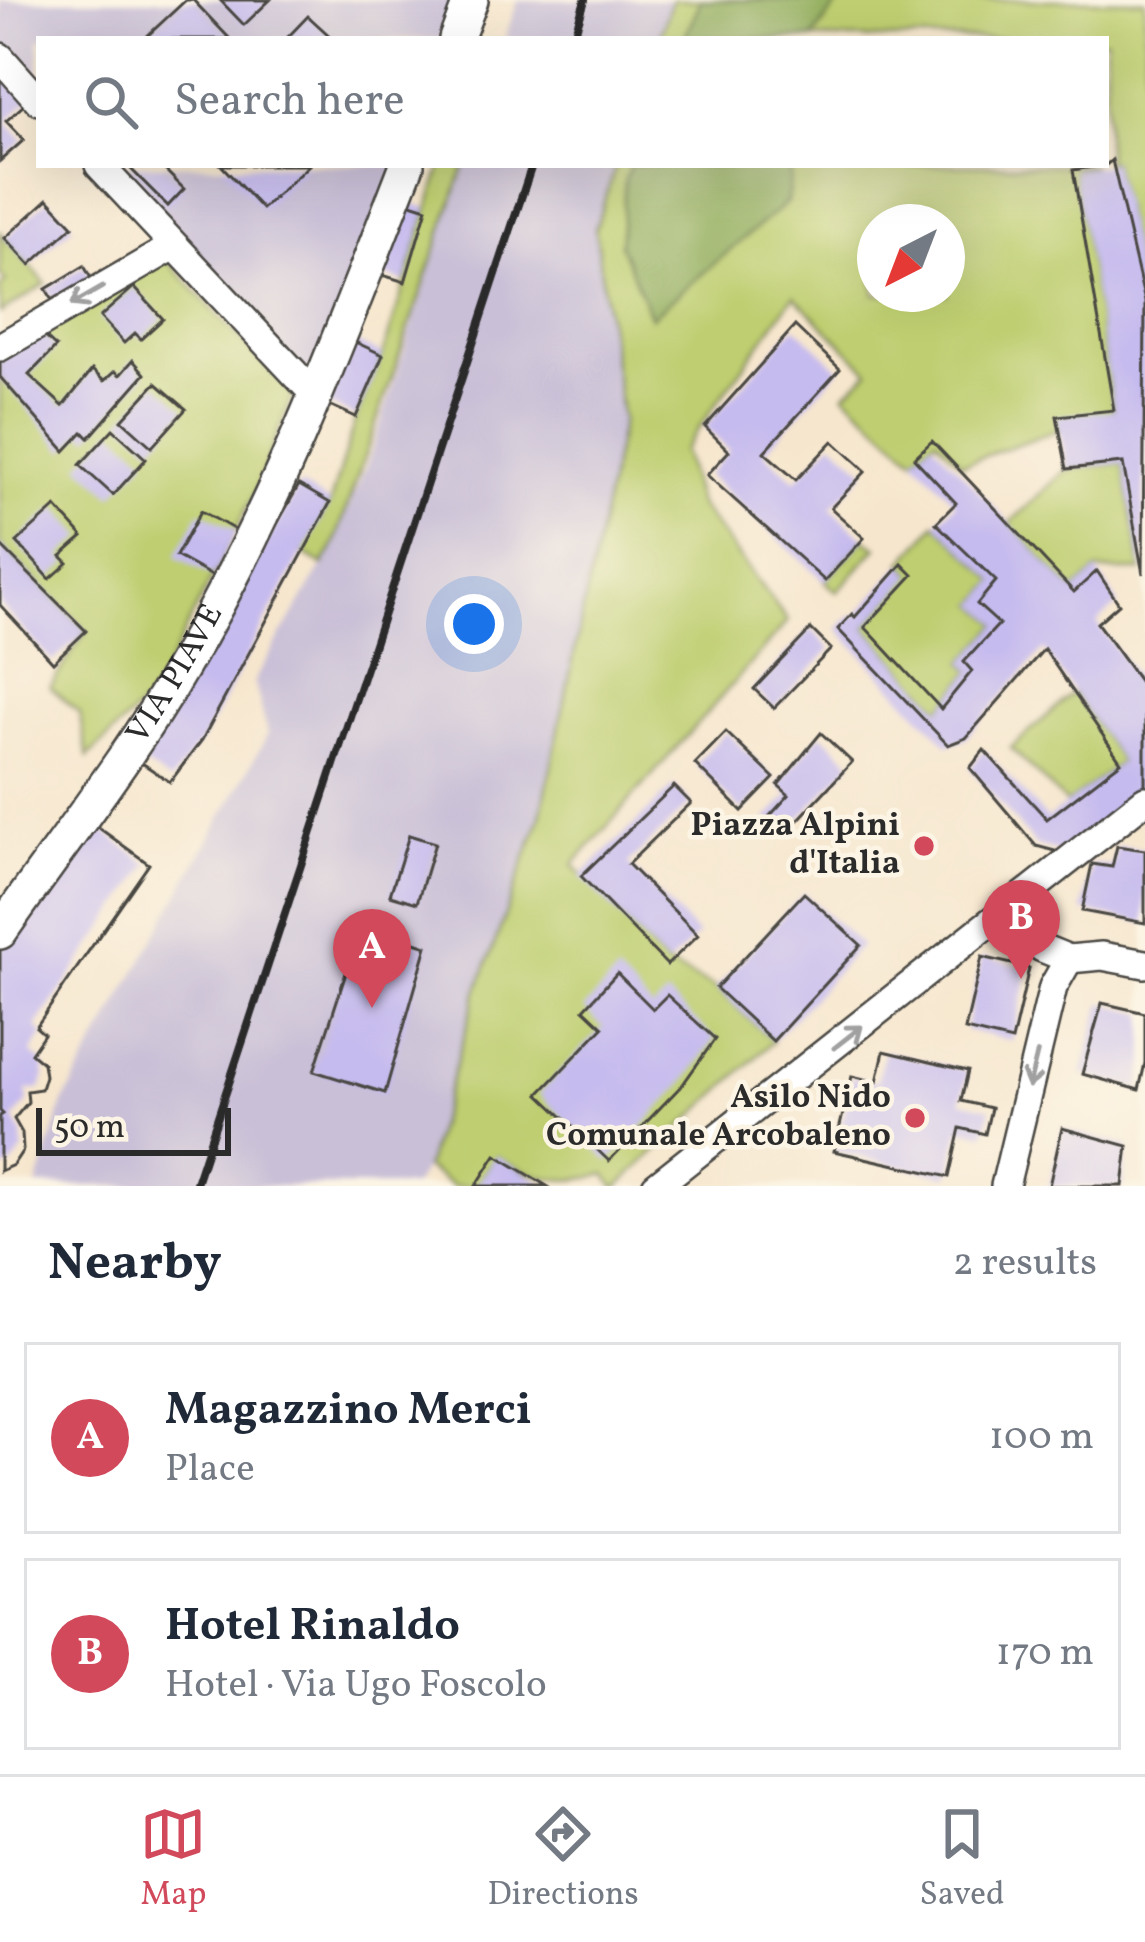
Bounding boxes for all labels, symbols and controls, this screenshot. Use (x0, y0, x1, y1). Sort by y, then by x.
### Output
search box (36, 36, 1109, 168)
icon: search (78, 69, 144, 135)
text: Search here (174, 71, 405, 134)
north arrow (857, 204, 965, 312)
one-way arrow (70, 285, 105, 309)
your location (444, 594, 504, 654)
street label: VIA PIAVE (116, 596, 236, 754)
place label: Piazza Alpini d'Italia (691, 804, 900, 888)
marker: Piazza Alpini d'Italia (911, 833, 937, 859)
pin: B (982, 880, 1060, 979)
pin: A (333, 909, 411, 1008)
one-way arrow (832, 1024, 864, 1051)
one-way arrow (1021, 1050, 1043, 1088)
place label: Asilo Nido Comunale Arcobaleno (546, 1076, 891, 1160)
scale bar (36, 1102, 231, 1155)
marker: Asilo Nido Comunale Arcobaleno (902, 1105, 928, 1131)
text: 50 m (54, 1106, 125, 1152)
text: Nearby (48, 1229, 222, 1300)
text: 2 results (953, 1237, 1097, 1291)
text: Magazzino Merci (165, 1380, 532, 1443)
text: A (76, 1411, 104, 1465)
text: 100 m (989, 1411, 1094, 1465)
text: Place (165, 1443, 255, 1497)
text: Hotel Rinaldo (165, 1596, 460, 1659)
text: B (77, 1627, 103, 1681)
text: 170 m (996, 1627, 1094, 1681)
text: Hotel · Via Ugo Foscolo (165, 1659, 547, 1713)
tab: Map (140, 1801, 207, 1919)
tab: Directions (487, 1801, 639, 1919)
tab: Saved (920, 1801, 1005, 1919)

